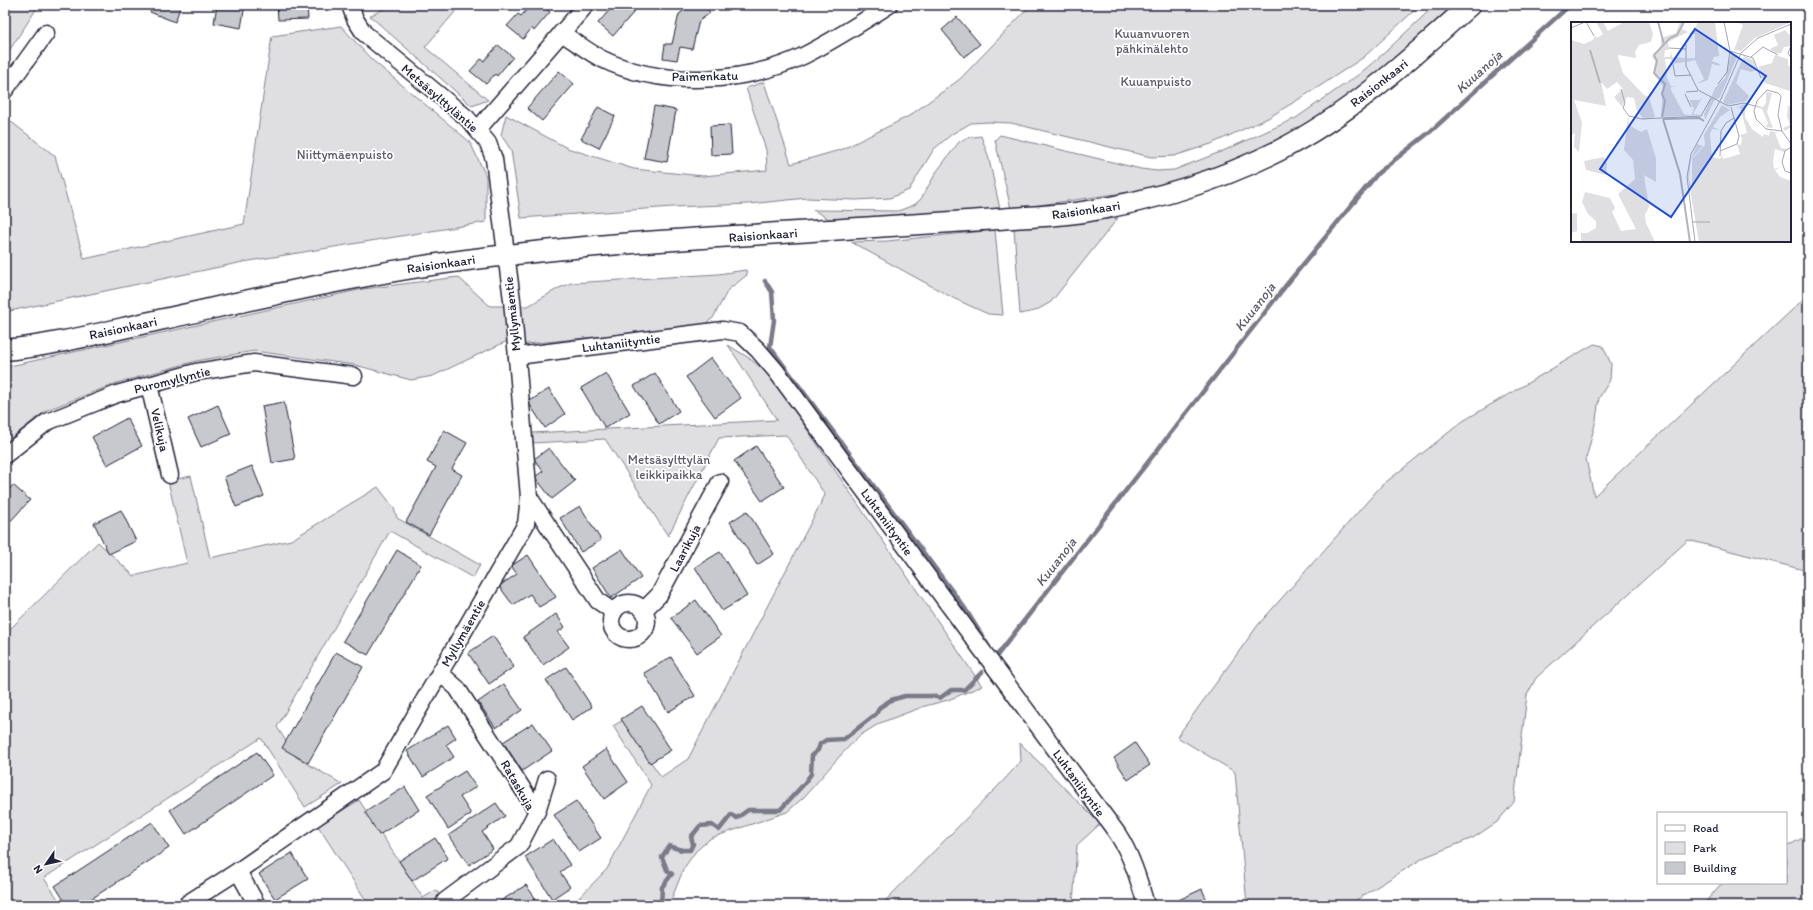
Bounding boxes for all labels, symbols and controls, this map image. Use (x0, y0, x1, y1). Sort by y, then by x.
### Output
inset map (1571, 22, 1791, 242)
park label: Kuuanvuoren pähkinälehto (1114, 26, 1190, 56)
water label: Kuuanoja (1452, 46, 1507, 97)
street label: Raisionkaari (1347, 56, 1411, 110)
street label: Metsäsylttyläntie (399, 61, 481, 135)
street label: Paimenkatu (672, 68, 738, 84)
park label: Kuuanpuisto (1121, 74, 1192, 89)
park label: Niittymäenpuisto (297, 147, 394, 162)
street label: Raisionkaari (1051, 198, 1121, 222)
street label: Raisionkaari (728, 225, 798, 245)
street label: Raisionkaari (406, 252, 476, 276)
street label: Myllymäentie (501, 276, 523, 352)
water label: Kuuanoja (1231, 279, 1280, 335)
street label: Raisionkaari (88, 313, 158, 343)
street label: Luhtaniityntie (581, 331, 661, 355)
street label: Puromyllyntie (132, 363, 212, 397)
street label: Velikuja (148, 407, 172, 453)
park label: Metsäsylttylän leikkipaikka (628, 452, 710, 482)
street label: Luhtaniityntie (858, 486, 916, 558)
street label: Laarikuja (666, 521, 704, 574)
water label: Kuuanoja (1032, 534, 1081, 590)
street label: Myllymäentie (438, 597, 488, 669)
street label: Luhtaniityntie (1050, 747, 1108, 819)
street label: Rataskuja (498, 757, 538, 813)
legend (1657, 812, 1787, 884)
text: Road (1693, 821, 1719, 835)
text: Park (1693, 841, 1717, 855)
north arrow (26, 844, 66, 884)
text: Building (1693, 861, 1737, 875)
text: N (31, 863, 46, 876)

